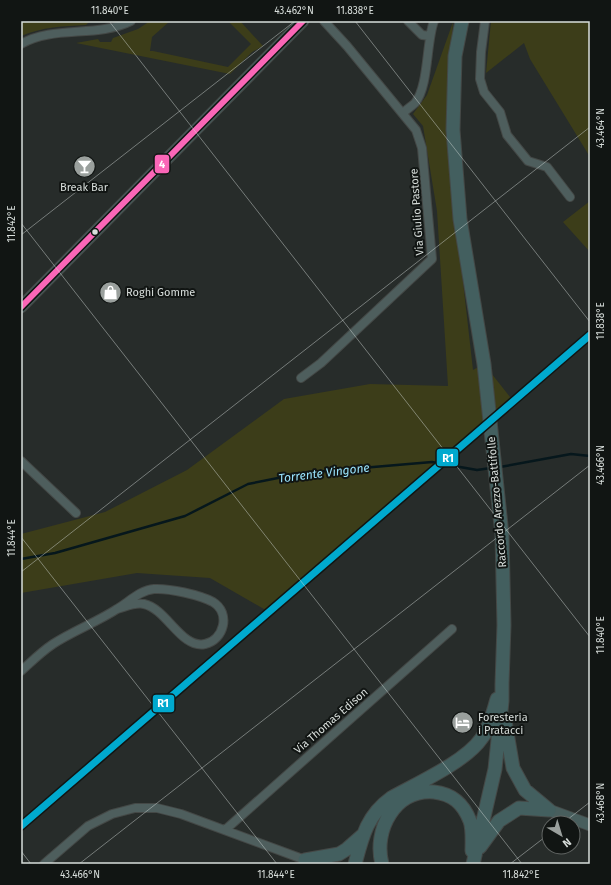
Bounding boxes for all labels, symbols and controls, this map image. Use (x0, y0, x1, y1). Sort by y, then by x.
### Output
text: 11.840°E (91, 5, 129, 17)
text: 43.462°N (274, 5, 314, 17)
text: 11.838°E (336, 5, 374, 17)
text: 43.464°N (595, 108, 607, 148)
bar icon: Break Bar (71, 154, 97, 180)
line badge: 4 (154, 154, 170, 174)
text: 4 (159, 158, 165, 171)
street label: Via Giulio Pastore (407, 168, 427, 256)
place label: Break Bar (60, 181, 109, 194)
text: 11.842°E (6, 205, 18, 243)
unlabelled marker (90, 227, 100, 237)
shop icon: Roghi Gomme (97, 279, 123, 305)
place label: Roghi Gomme (126, 286, 195, 299)
text: 11.838°E (595, 302, 607, 340)
street label: Raccordo Arezzo-Battifolle (485, 436, 509, 568)
text: 43.466°N (595, 445, 607, 485)
line badge: R1 (436, 448, 459, 467)
text: R1 (442, 452, 454, 465)
water label: Torrente Vingone (278, 460, 370, 486)
text: 11.844°E (6, 519, 18, 557)
text: 11.840°E (595, 616, 607, 654)
street label: Via Thomas Edison (291, 685, 371, 757)
line badge: R1 (152, 694, 175, 713)
text: R1 (157, 697, 169, 710)
hotel icon: Foresteria i Pratacci (450, 710, 476, 736)
place label: Foresteria i Pratacci (478, 711, 528, 737)
text: 43.468°N (595, 783, 607, 823)
north arrow (541, 815, 581, 855)
text: N (560, 835, 574, 850)
text: 43.466°N (60, 869, 100, 881)
text: 11.844°E (257, 869, 295, 881)
text: 11.842°E (502, 869, 540, 881)

